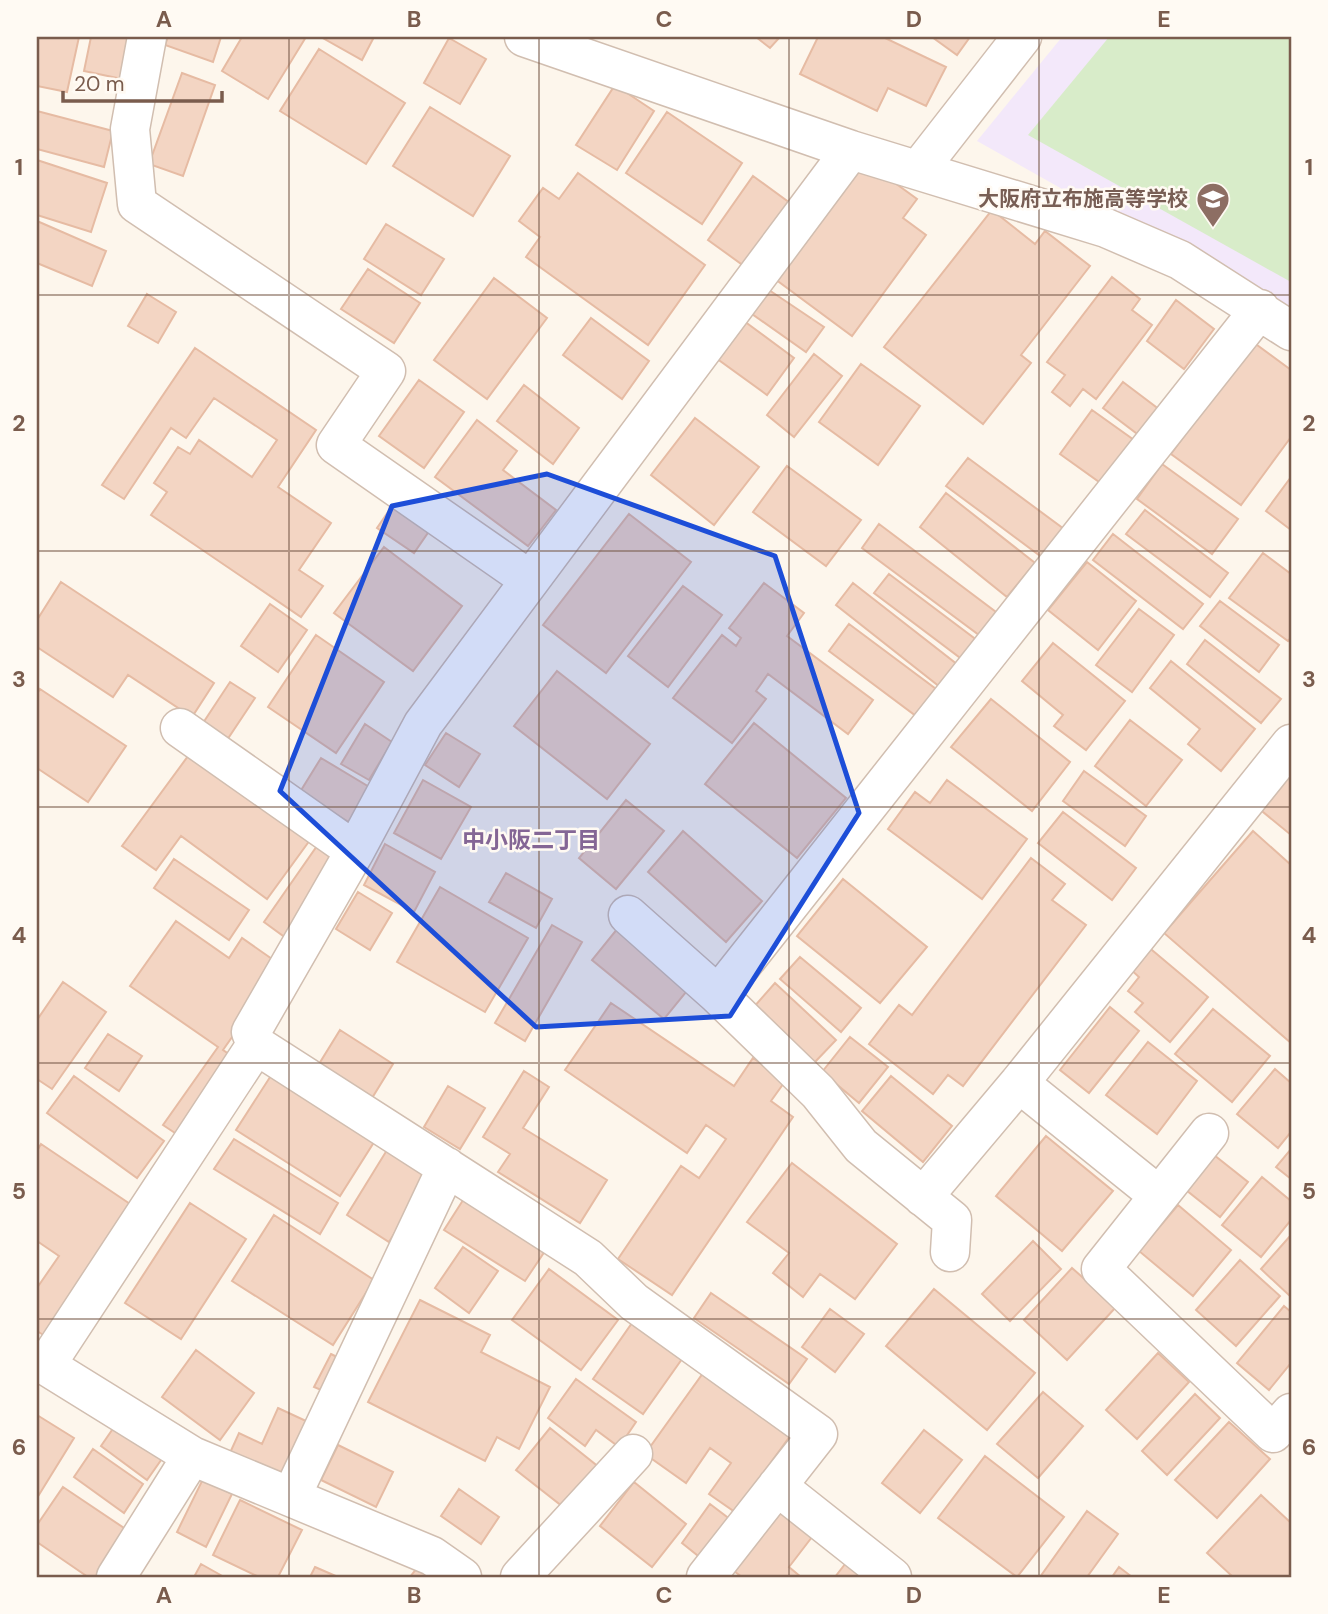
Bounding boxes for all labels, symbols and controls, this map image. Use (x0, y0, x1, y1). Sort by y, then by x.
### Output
text: A (156, 4, 172, 34)
text: B (407, 4, 421, 34)
text: C (656, 4, 672, 34)
text: D (906, 4, 922, 34)
text: E (1157, 4, 1171, 34)
scale bar (63, 60, 222, 104)
text: 20 m (74, 70, 125, 98)
text: 1 (15, 152, 23, 182)
text: 1 (1305, 152, 1313, 182)
school or university icon: 大阪府立布施高等学校 (1194, 180, 1232, 229)
place label: 大阪府立布施高等学校 (978, 185, 1188, 213)
text: 2 (12, 408, 26, 438)
text: 2 (1302, 408, 1316, 438)
text: 3 (12, 664, 26, 694)
text: 3 (1302, 664, 1316, 694)
district label: 中小阪二丁目 (462, 825, 600, 855)
text: 4 (12, 920, 27, 950)
text: 4 (1302, 920, 1317, 950)
text: 5 (12, 1176, 26, 1206)
text: 5 (1302, 1176, 1316, 1206)
text: 6 (12, 1432, 26, 1462)
text: 6 (1302, 1432, 1316, 1462)
text: A (156, 1580, 172, 1610)
text: B (407, 1580, 421, 1610)
text: C (656, 1580, 672, 1610)
text: D (906, 1580, 922, 1610)
text: E (1157, 1580, 1171, 1610)

